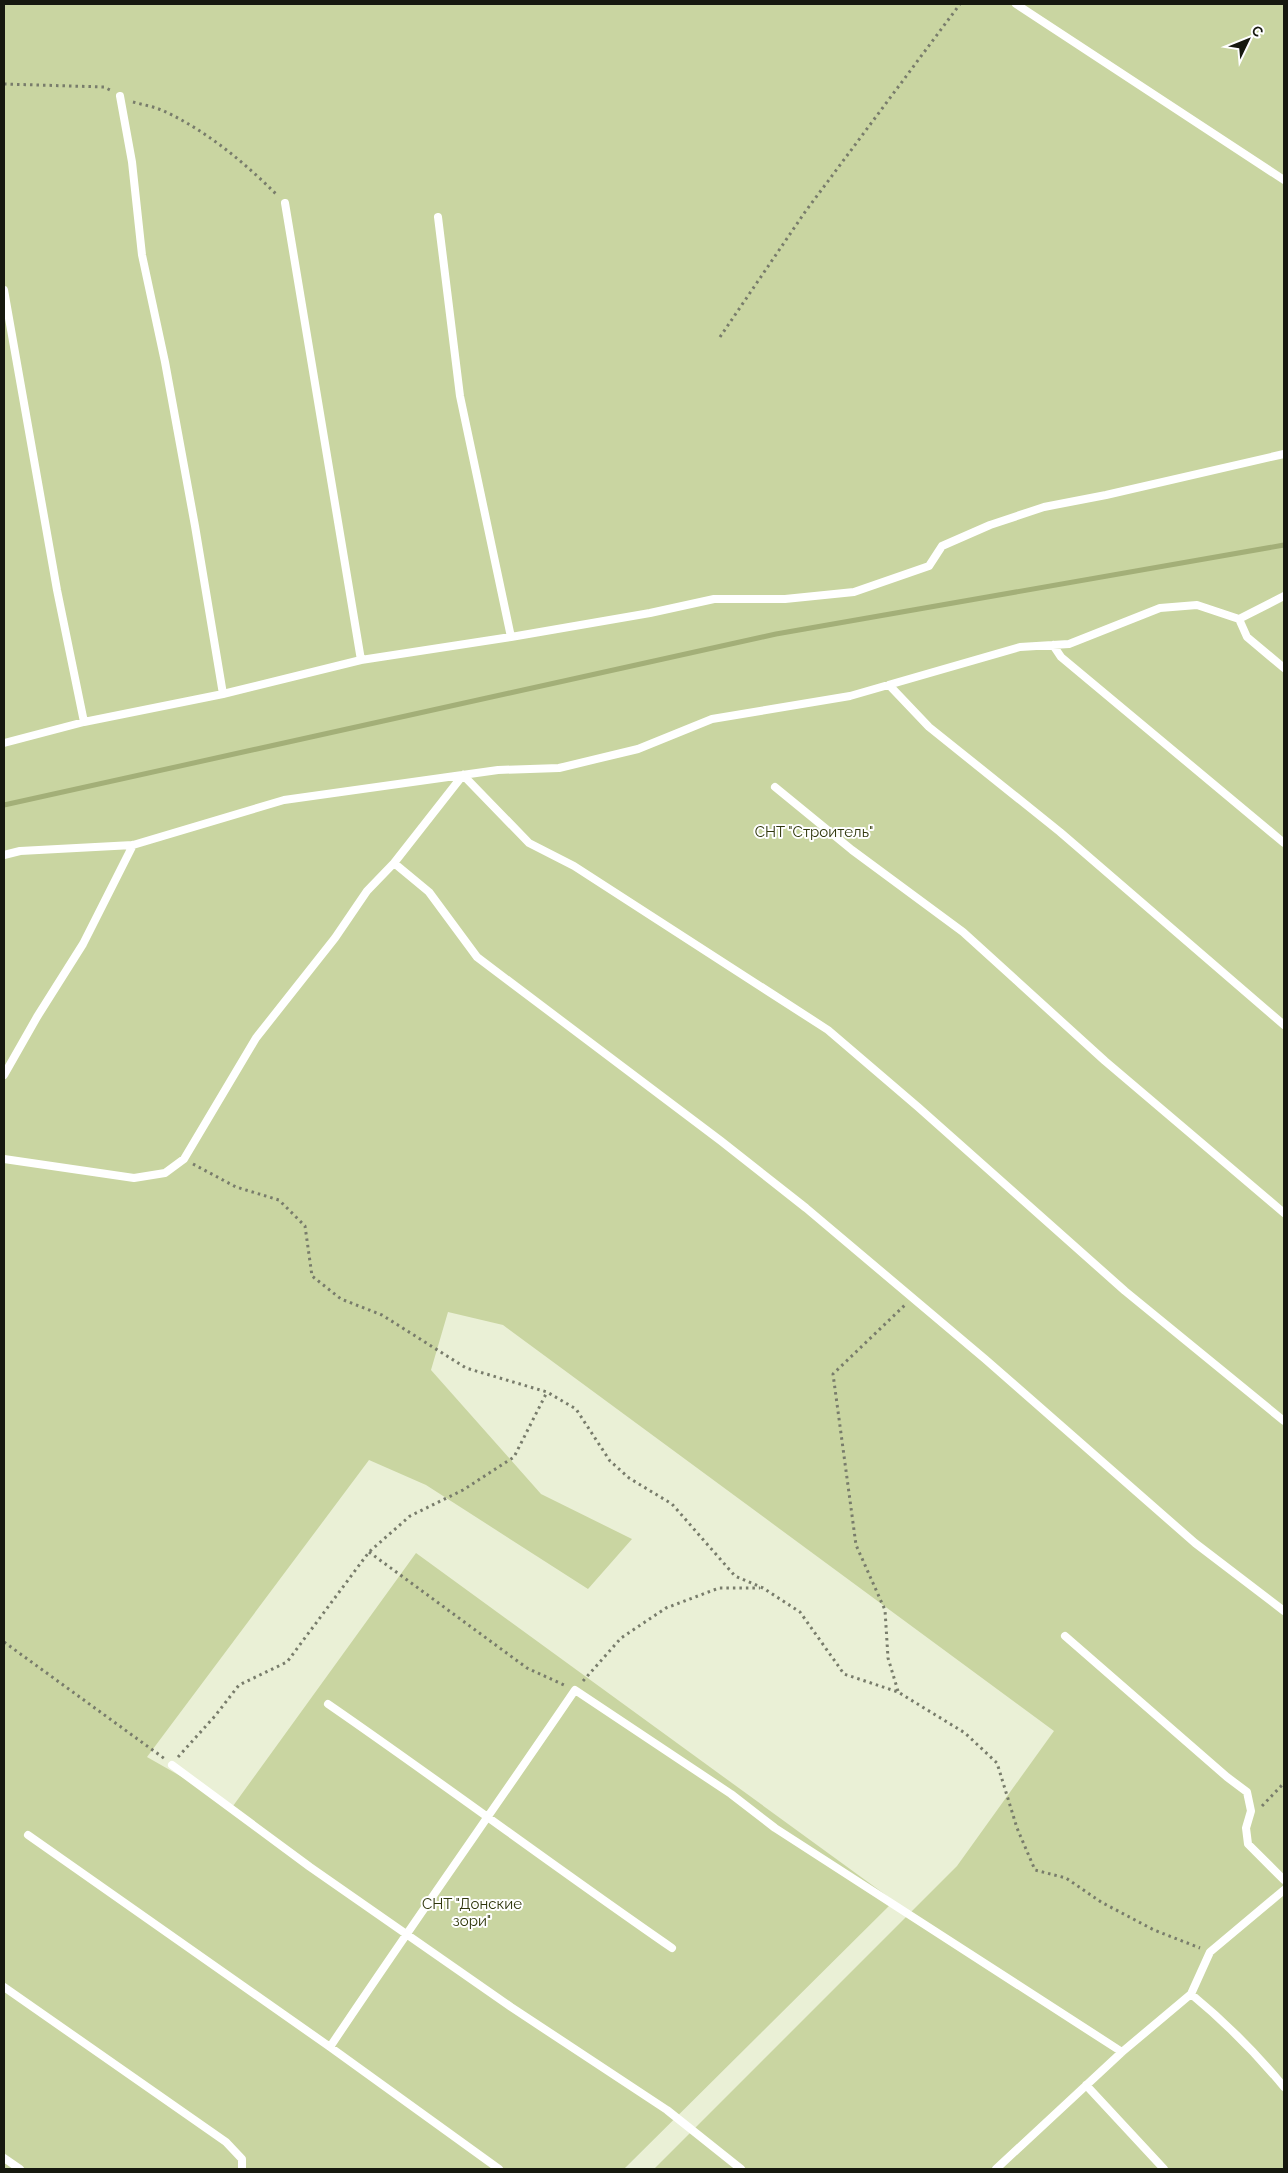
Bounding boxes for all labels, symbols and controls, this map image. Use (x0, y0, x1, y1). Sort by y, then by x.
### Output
north arrow (1223, 15, 1273, 65)
text: С (1248, 22, 1267, 40)
park label: СНТ "Строитель" (755, 823, 873, 841)
park label: СНТ "Донские зори" (422, 1895, 522, 1930)

